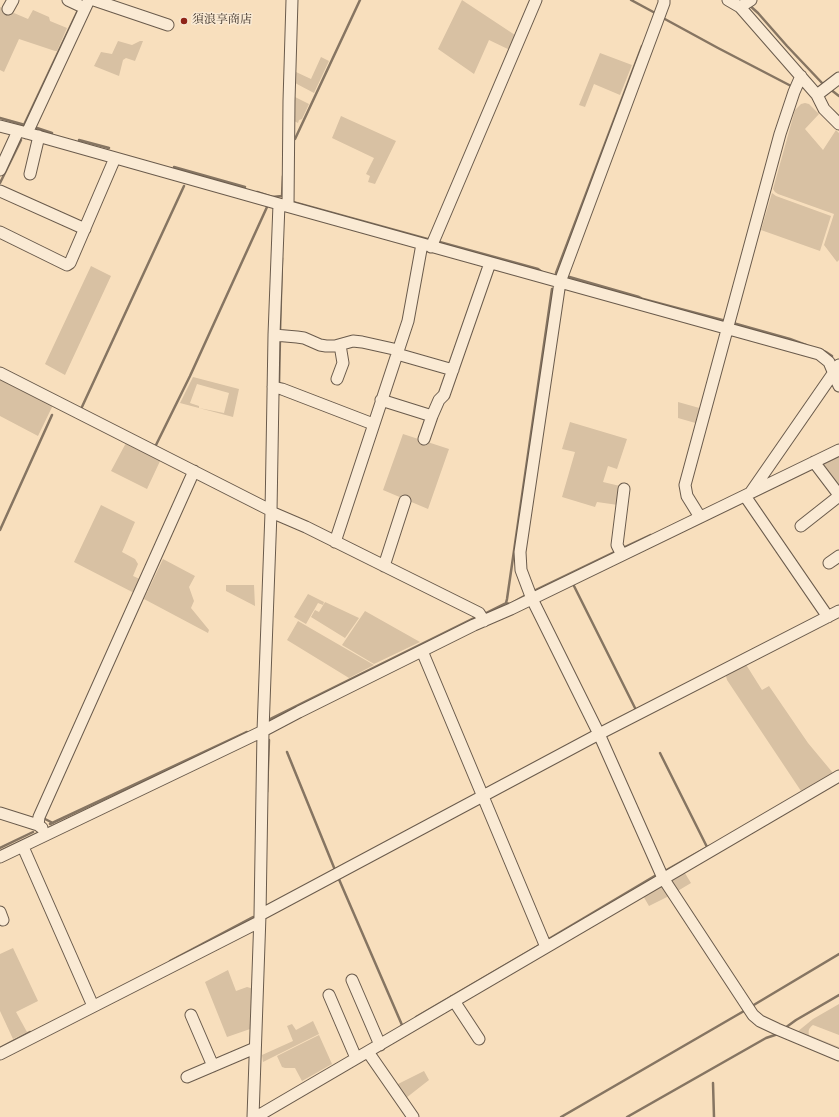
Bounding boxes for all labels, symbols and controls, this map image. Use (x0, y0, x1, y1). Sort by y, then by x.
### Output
place label: 須浪享商店 (192, 14, 252, 28)
marker: 須浪享商店 (179, 16, 189, 26)

